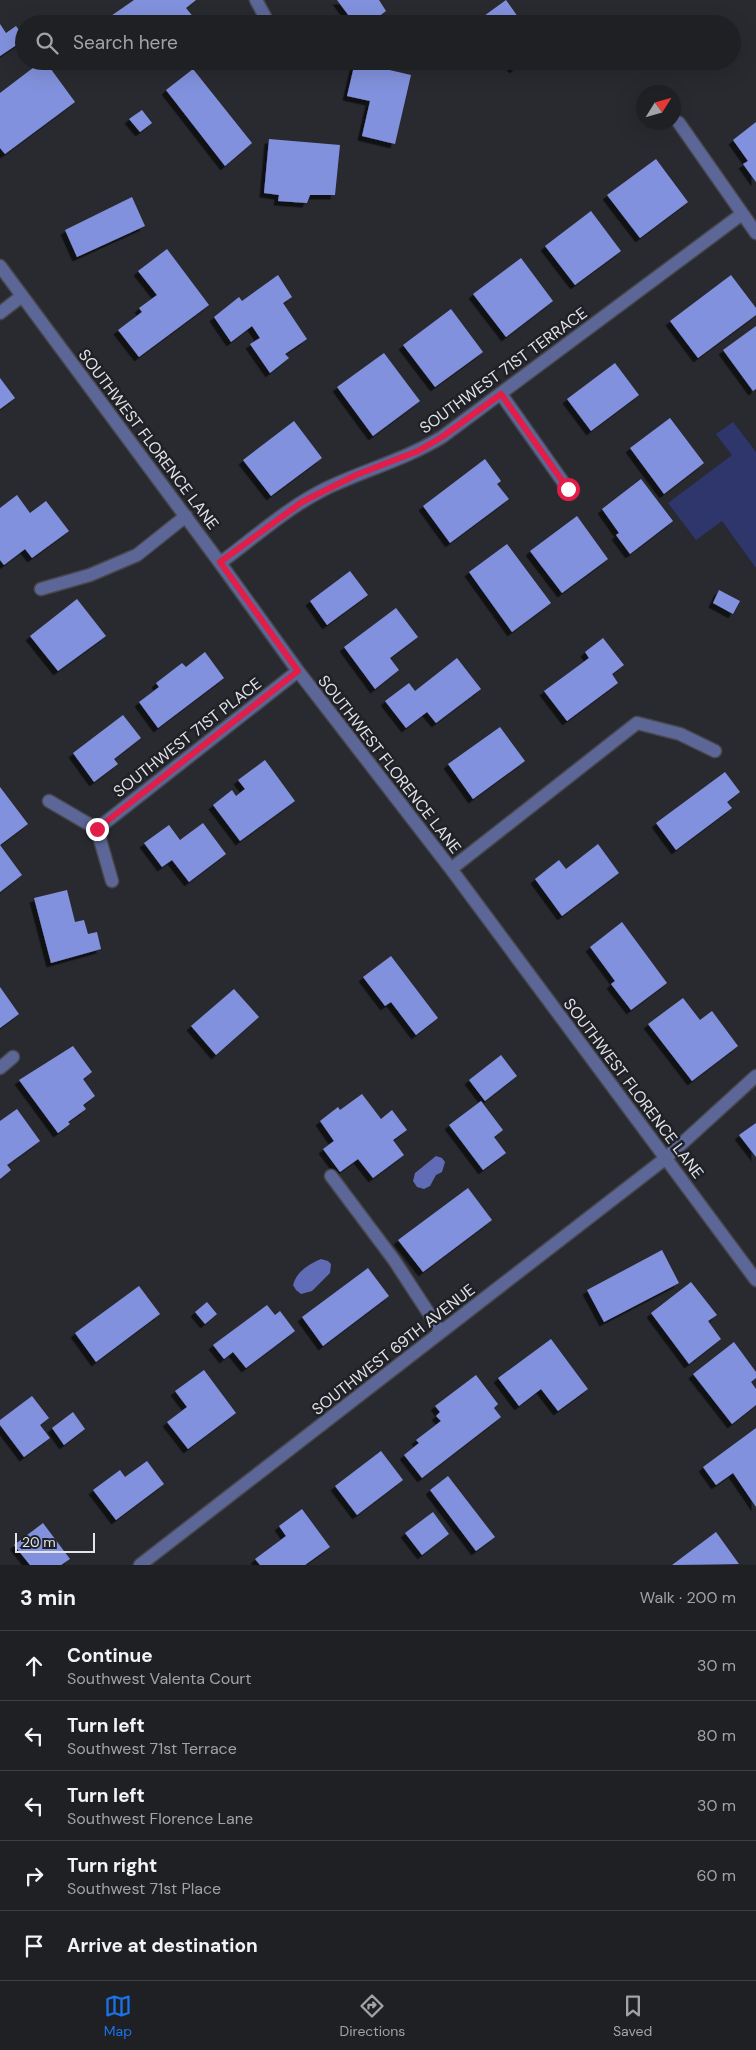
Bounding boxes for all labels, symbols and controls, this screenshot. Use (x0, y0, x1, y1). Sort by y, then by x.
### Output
search box (15, 15, 741, 70)
icon: search (33, 29, 61, 57)
text: Search here (73, 30, 178, 55)
north arrow (636, 85, 681, 130)
street label: SOUTHWEST 71ST TERRACE (415, 302, 591, 438)
street label: SOUTHWEST FLORENCE LANE (74, 345, 223, 534)
route start (557, 478, 580, 501)
street label: SOUTHWEST FLORENCE LANE (313, 671, 466, 858)
street label: SOUTHWEST 71ST PLACE (109, 673, 266, 802)
route end (86, 818, 109, 841)
street label: SOUTHWEST FLORENCE LANE (559, 994, 708, 1183)
street label: SOUTHWEST 69TH AVENUE (307, 1279, 479, 1420)
scale bar (15, 1530, 95, 1553)
text: 20 m (22, 1533, 56, 1551)
text: 3 min (20, 1584, 76, 1612)
text: Walk · 200 m (640, 1587, 736, 1608)
text: Continue (67, 1643, 153, 1668)
icon: ahead (20, 1652, 48, 1680)
text: 30 m (697, 1655, 736, 1676)
text: Southwest Valenta Court (67, 1668, 252, 1689)
text: Turn left (67, 1713, 145, 1738)
icon: left (20, 1722, 48, 1750)
text: 80 m (697, 1725, 736, 1746)
text: Southwest 71st Terrace (67, 1738, 237, 1759)
text: Turn left (67, 1783, 145, 1808)
icon: left (20, 1792, 48, 1820)
text: 30 m (697, 1795, 736, 1816)
text: Southwest Florence Lane (67, 1808, 253, 1829)
text: Turn right (67, 1853, 157, 1878)
icon: right (20, 1862, 48, 1890)
text: 60 m (696, 1865, 736, 1886)
text: Southwest 71st Place (67, 1878, 221, 1899)
icon: arrive (20, 1932, 48, 1960)
text: Arrive at destination (67, 1933, 258, 1958)
tab: Map (104, 1992, 132, 2040)
tab: Directions (340, 1992, 405, 2040)
tab: Saved (613, 1992, 652, 2040)

